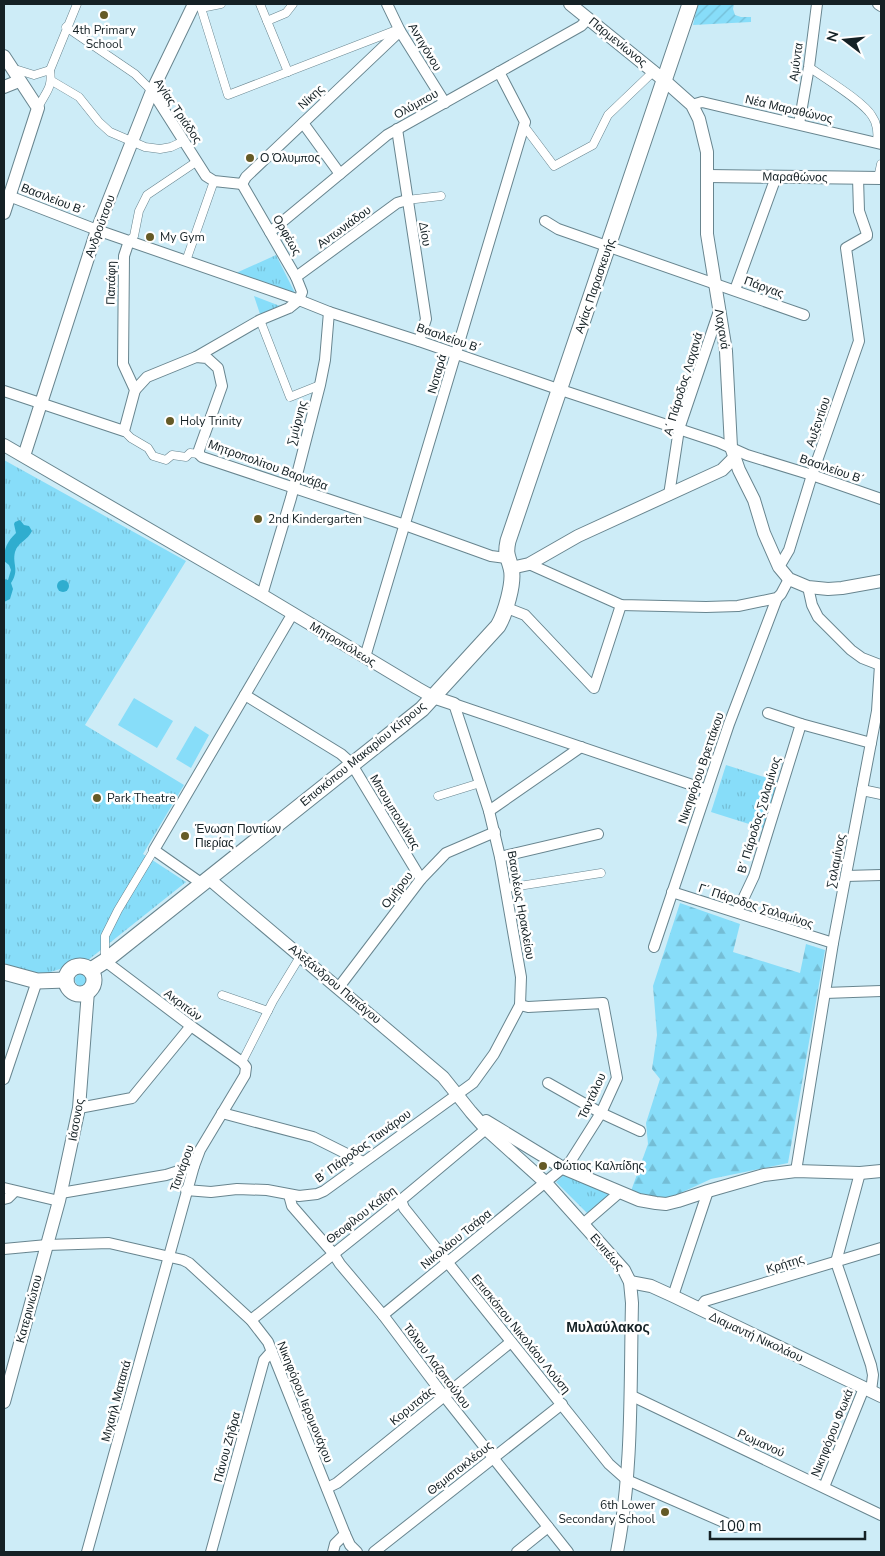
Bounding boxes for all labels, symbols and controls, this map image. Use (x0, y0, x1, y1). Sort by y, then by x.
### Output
marker: 4th Primary School (98, 9, 110, 21)
street label: Παρμενίωνος (585, 13, 651, 71)
north arrow (820, 15, 870, 65)
street label: Αντιγόνου (404, 20, 446, 74)
place label: 4th Primary School (72, 22, 136, 52)
text: N (822, 29, 844, 44)
street label: Αμύντα (785, 42, 807, 82)
street label: Αγίας Τριάδος (150, 75, 206, 147)
street label: Νίκης (295, 81, 328, 113)
street label: Ολύμπου (391, 85, 441, 123)
street label: Νέα Μαραθώνος (744, 91, 834, 127)
place label: Ο Όλυμπος (260, 150, 320, 166)
marker: Ο Όλυμπος (244, 152, 256, 164)
street label: Μαραθώνος (762, 168, 828, 186)
street label: Βασιλείου Β΄ (19, 179, 87, 219)
street label: Ανδρούτσου (81, 192, 119, 260)
street label: Αντωνιάδου (314, 202, 374, 252)
street label: Ορφέως (269, 212, 305, 258)
street label: Δίου (415, 221, 435, 247)
place label: My Gym (160, 229, 205, 245)
marker: My Gym (144, 231, 156, 243)
street label: Αγίας Παρασκευής (571, 236, 619, 336)
street label: Παπάφη (103, 261, 119, 305)
street label: Πάργας (742, 272, 786, 302)
street label: Λαχανά (711, 308, 733, 350)
street label: Βασιλείου Β΄ (415, 319, 483, 357)
street label: Α΄ Πάροδος Λαχανά (660, 330, 706, 438)
street label: Νοταρά (424, 352, 450, 396)
street label: Αυξεντίου (802, 395, 834, 449)
street label: Σμύρνης (283, 399, 311, 447)
place label: Holy Trinity (180, 413, 243, 429)
marker: Holy Trinity (164, 415, 176, 427)
street label: Μητροπολίτου Βαρνάβα (206, 436, 330, 494)
street label: Βασιλείου Β΄ (798, 450, 866, 488)
place label: 2nd Kindergarten (268, 511, 362, 527)
marker: 2nd Kindergarten (252, 513, 264, 525)
street label: Μητροπόλεως (307, 618, 379, 670)
street label: Επισκόπου Μακαρίου Κίτρους (297, 698, 430, 810)
street label: Νικηφόρου Βρεττάκου (674, 710, 728, 826)
street label: Β΄ Πάροδος Σαλαμίνος (734, 755, 784, 875)
street label: Μπουμπουλίνας (366, 772, 424, 853)
place label: Park Theatre (107, 790, 176, 806)
marker: Park Theatre (91, 792, 103, 804)
place label: Ένωση Ποντίων Πιερίας (194, 821, 281, 851)
marker: Ένωση Ποντίων Πιερίας (179, 830, 191, 842)
street label: Σαλαμίνος (823, 832, 849, 889)
street label: Βασιλέως Ηρακλείου (504, 849, 538, 961)
street label: Ομήρου (378, 868, 416, 912)
street label: Γ΄ Πάροδος Σαλαμίνος (697, 880, 816, 932)
street label: Αλεξάνδρου Παπάγου (285, 941, 385, 1027)
street label: Ακριτών (161, 986, 205, 1024)
street label: Ταντάλου (574, 1070, 610, 1122)
street label: Ιάσονος (64, 1097, 88, 1142)
street label: Β΄ Πάροδος Ταινάρου (312, 1106, 414, 1186)
street label: Ταινάρου (166, 1142, 198, 1194)
place label: Φώτιος Καλπίδης (553, 1158, 645, 1174)
marker: Φώτιος Καλπίδης (537, 1160, 549, 1172)
street label: Θεοφίλου Καΐρη (323, 1183, 399, 1247)
street label: Νικολάου Τσάρα (417, 1205, 495, 1273)
street label: Ενιπέως (586, 1230, 628, 1274)
street label: Κρήτης (764, 1251, 806, 1277)
street label: Επισκόπου Νικολάου Λούση (468, 1271, 574, 1397)
street label: Κατερινιώτου (12, 1273, 46, 1345)
street label: Διαμαντή Νικολάου (706, 1308, 806, 1366)
district label: Μυλαύλακος (566, 1318, 650, 1337)
street label: Τόλιου Λαζοπούλου (400, 1320, 474, 1412)
street label: Νικηφόρου Ιερομονάχου (273, 1339, 337, 1465)
street label: Μιχαήλ Ματαπά (97, 1358, 135, 1444)
street label: Κορυτσάς (387, 1383, 438, 1429)
street label: Νικηφόρου Φωκά (807, 1387, 857, 1479)
street label: Πάνου Ζήδρα (210, 1410, 244, 1484)
street label: Ρωμανού (735, 1425, 787, 1461)
street label: Θεμιστοκλέους (424, 1437, 496, 1499)
place label: 6th Lower Secondary School (558, 1497, 656, 1527)
marker: 6th Lower Secondary School (659, 1506, 671, 1518)
scale bar (710, 1508, 865, 1540)
text: 100 m (718, 1516, 762, 1536)

